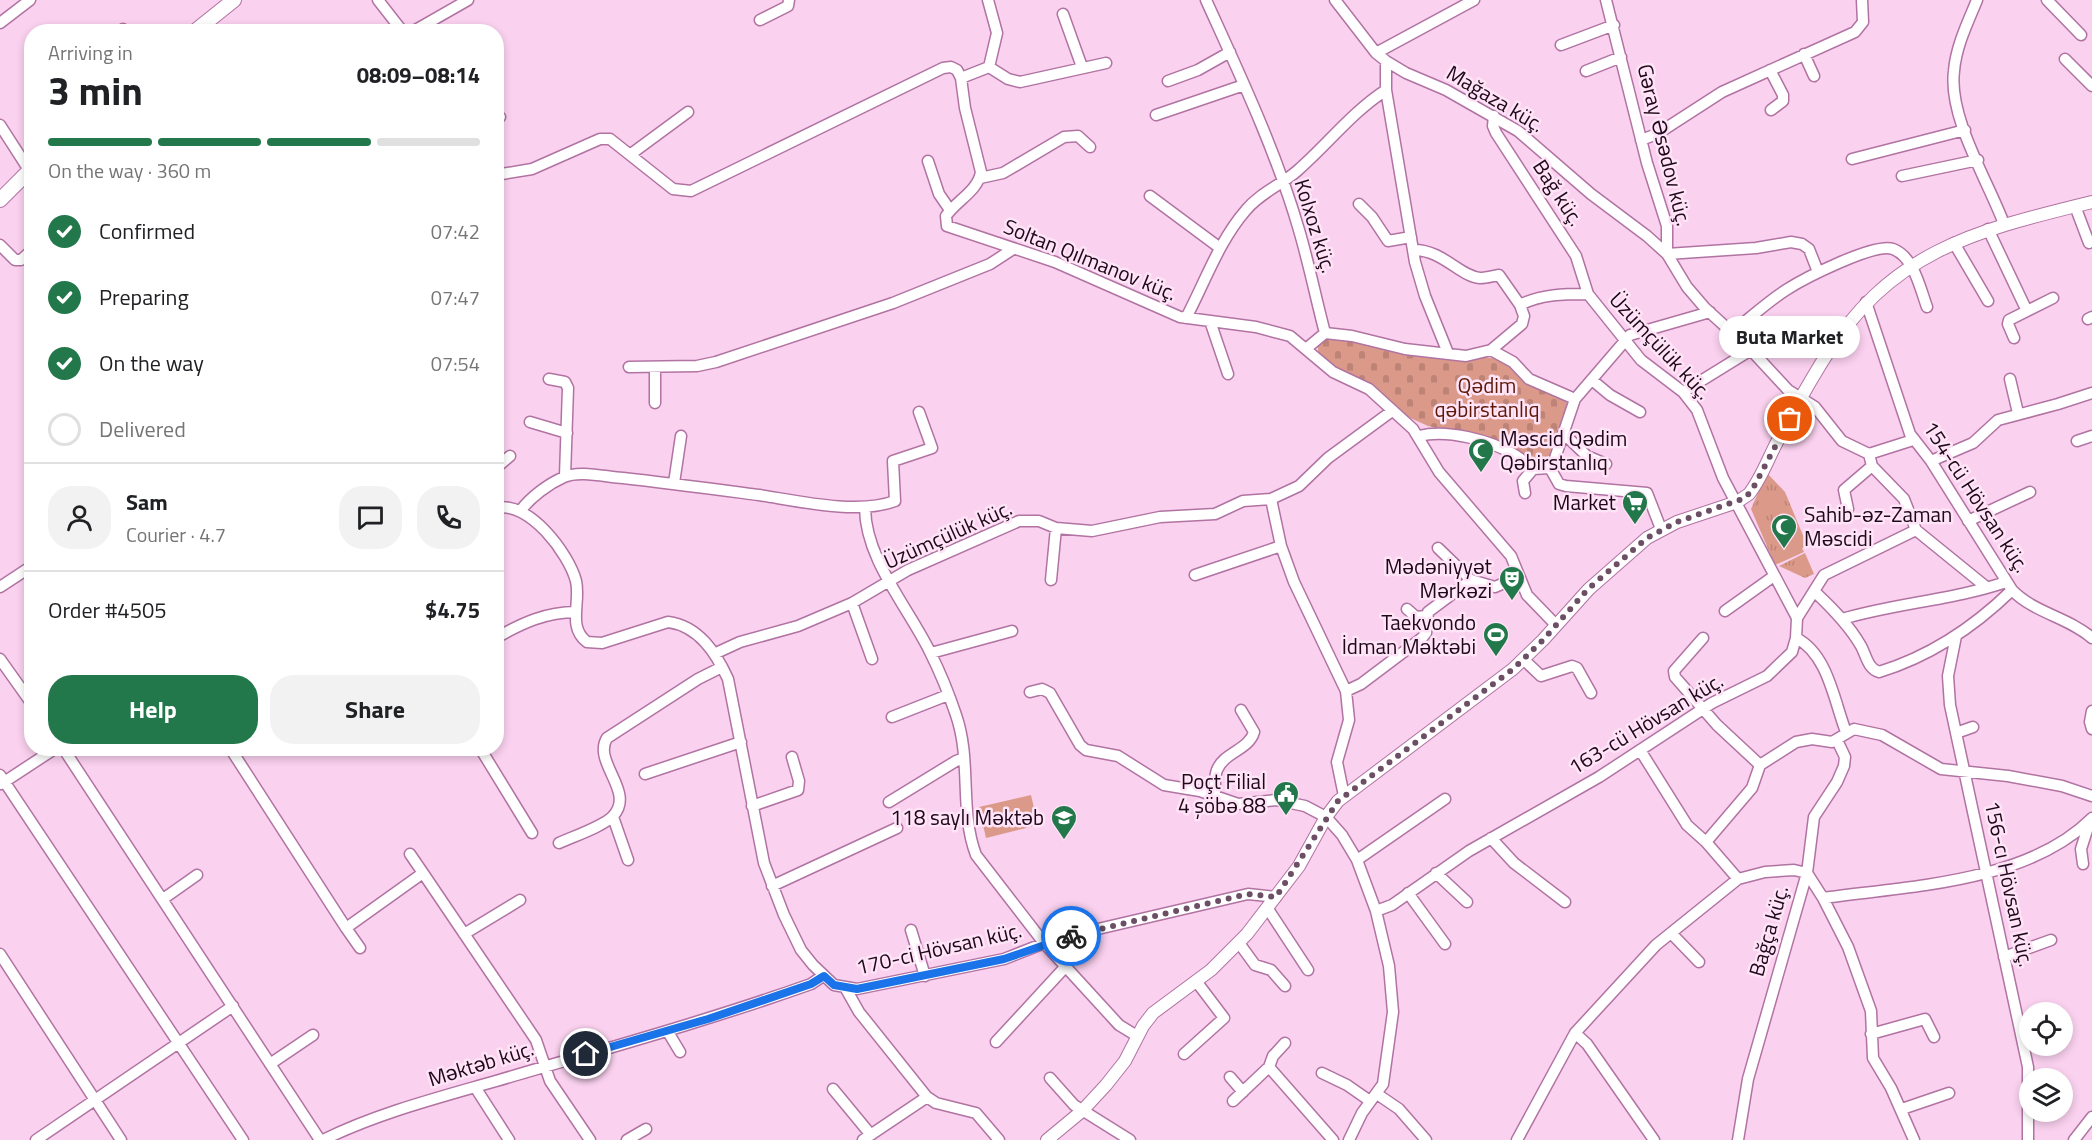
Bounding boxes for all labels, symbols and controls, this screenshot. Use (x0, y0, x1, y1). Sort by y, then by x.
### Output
text: Arriving in (48, 37, 133, 68)
street label: Mağaza küç. (1441, 56, 1551, 140)
text: 08:09–08:14 (357, 58, 480, 92)
street label: Gəray Əsədov küç. (1629, 60, 1701, 229)
text: 3 min (48, 61, 143, 120)
street label: Bağ küç. (1525, 153, 1592, 232)
text: On the way · 360 m (48, 155, 211, 186)
street label: Kolxoz küç. (1286, 175, 1345, 277)
street label: Soltan Qılmanov küç. (999, 210, 1182, 308)
text: Confirmed (99, 214, 195, 248)
icon: check (48, 215, 81, 248)
text: 07:42 (431, 216, 480, 247)
text: Preparing (99, 280, 189, 314)
icon: check (48, 281, 81, 314)
text: 07:47 (431, 282, 480, 313)
street label: Üzümçülük küç. (1602, 284, 1719, 407)
callout: Buta Market (1720, 317, 1860, 359)
text: Buta Market (1736, 321, 1843, 352)
text: On the way (99, 346, 204, 380)
icon: check (48, 347, 81, 380)
text: 07:54 (431, 348, 480, 379)
park label: Qədim qəbirstanlıq (1434, 369, 1540, 425)
pin (1764, 393, 1815, 444)
icon: bag (1773, 402, 1806, 435)
text: Delivered (99, 412, 186, 446)
street label: 154-cü Hövsan küç. (1916, 414, 2038, 579)
place label: Məscid Qədim Qəbirstanlıq (1500, 422, 1627, 478)
mosque icon: Məscid Qədim Qəbirstanlıq (1466, 436, 1496, 474)
text: Sam (126, 485, 168, 519)
button: person (48, 486, 111, 549)
button: chat (339, 486, 402, 549)
button: phone (417, 486, 480, 549)
place label: Market (1553, 486, 1617, 518)
supermarket icon: Market (1620, 488, 1650, 526)
street label: Üzümçülük küç. (878, 491, 1017, 577)
place label: Sahib-əz-Zaman Məscidi (1804, 498, 1952, 554)
mosque icon: Sahib-əz-Zaman Məscidi (1769, 512, 1799, 550)
text: Courier · 4.7 (126, 519, 226, 550)
place label: Mədəniyyət Mərkəzi (1385, 550, 1493, 606)
theatre icon: Mədəniyyət Mərkəzi (1497, 564, 1527, 602)
text: Order #4505 (48, 593, 167, 627)
text: $4.75 (425, 593, 480, 627)
place label: Taekvondo İdman Məktəbi (1342, 606, 1476, 662)
sports icon: Taekvondo İdman Məktəbi (1481, 620, 1511, 658)
street label: 163-cü Hövsan küç. (1562, 664, 1729, 782)
button: Help (48, 675, 258, 744)
button: Share (270, 675, 480, 744)
place label: Poçt Filial 4 şöbə 88 (1178, 765, 1266, 821)
public building icon: Poçt Filial 4 şöbə 88 (1271, 779, 1301, 817)
street label: 156-cı Hövsan küç. (1977, 798, 2043, 970)
place label: 118 saylı Məktəb (890, 801, 1044, 833)
school or university icon: 118 saylı Məktəb (1049, 803, 1079, 841)
street label: Bağça küç. (1740, 881, 1796, 980)
courier (1041, 906, 1101, 966)
street label: 170-ci Hövsan küç. (853, 913, 1025, 983)
icon: bike (1055, 920, 1088, 953)
map controls (2019, 1002, 2073, 1122)
button: locate (2019, 1002, 2073, 1056)
pin (560, 1028, 611, 1079)
street label: Məktəb küç. (424, 1032, 538, 1094)
icon: home (569, 1037, 602, 1070)
button: layers (2019, 1068, 2073, 1122)

